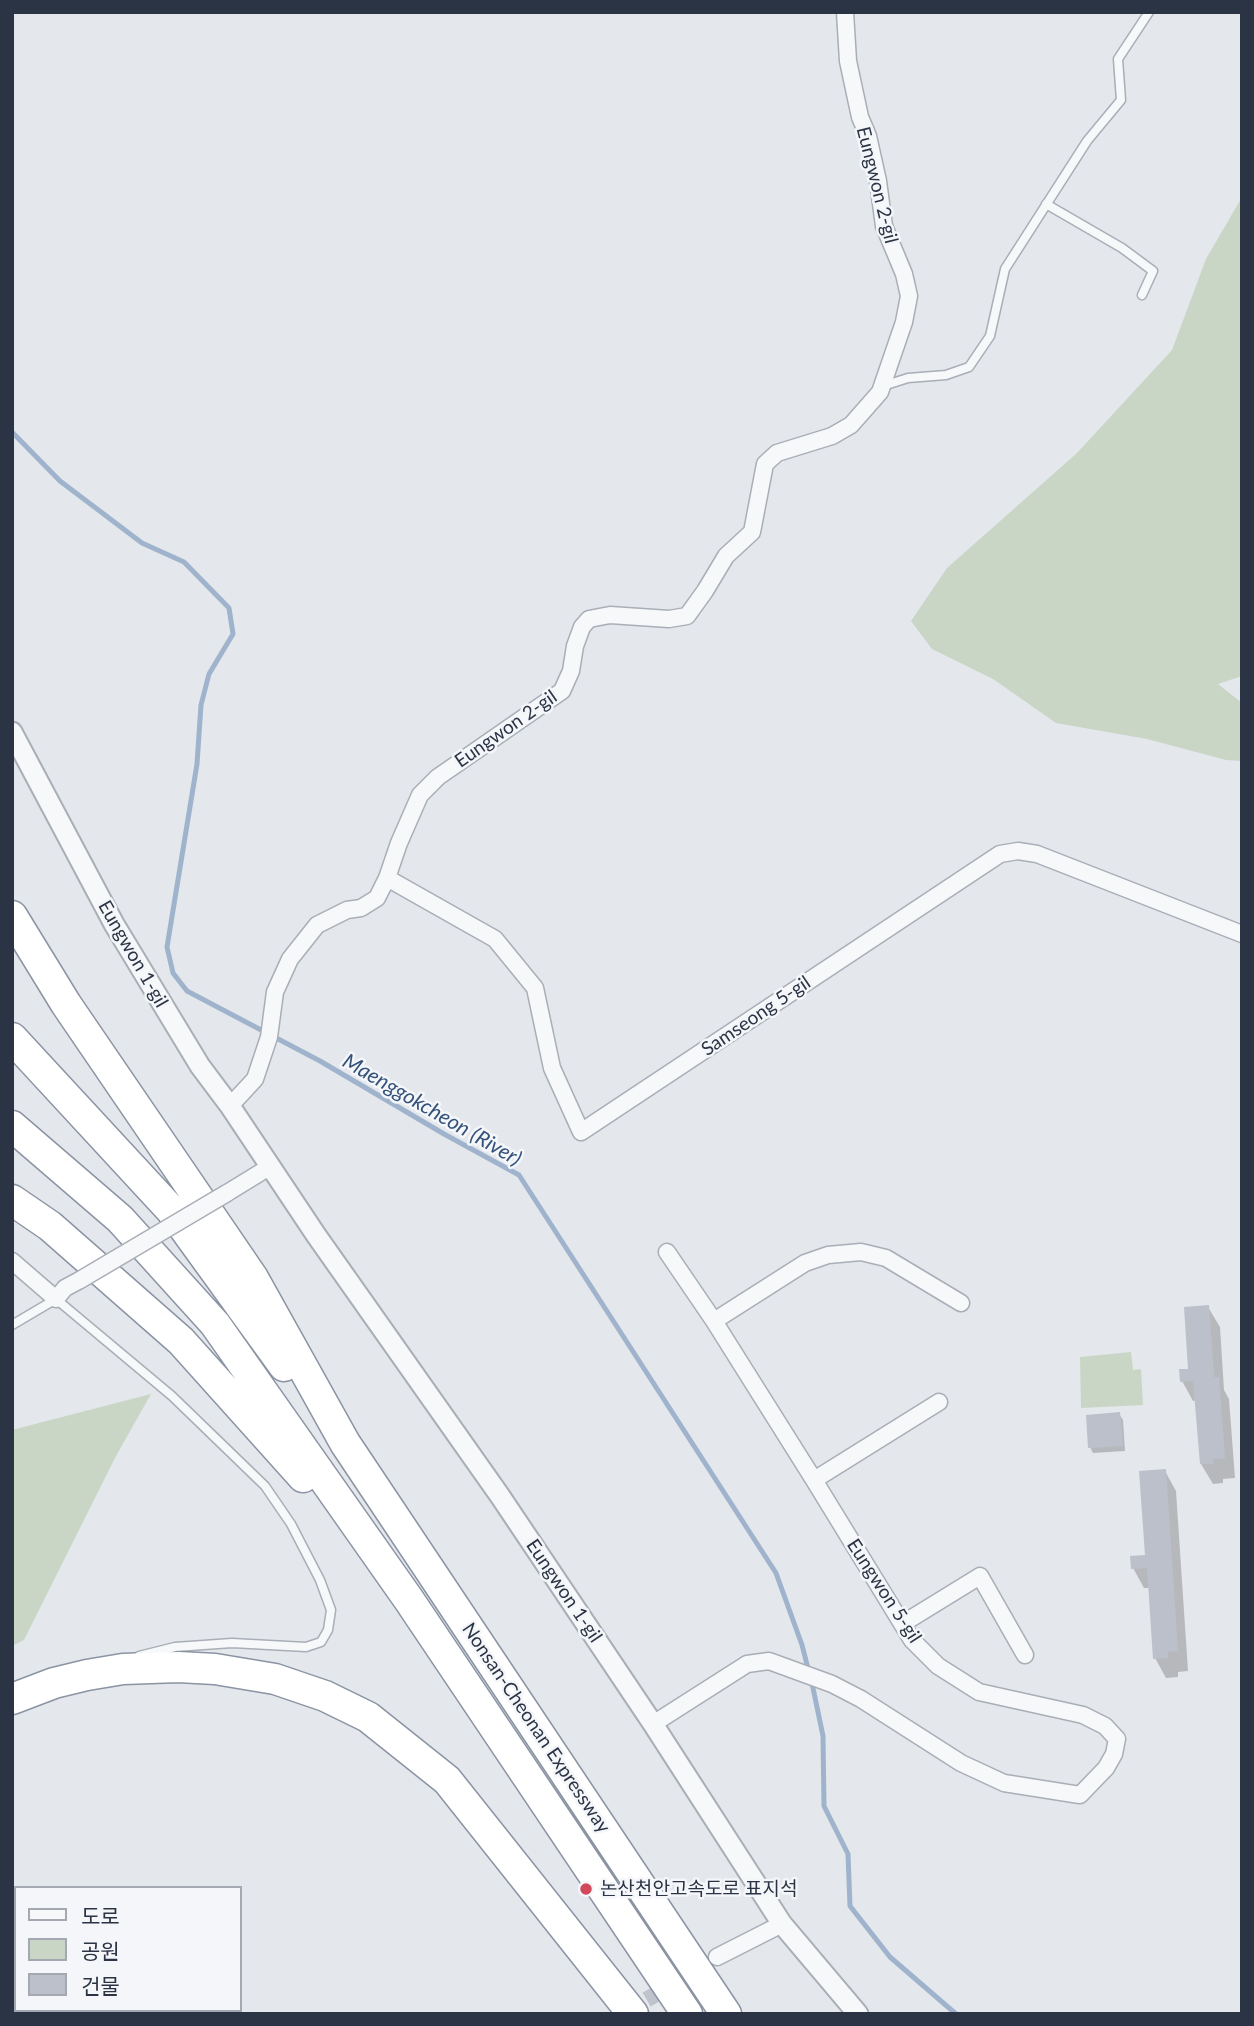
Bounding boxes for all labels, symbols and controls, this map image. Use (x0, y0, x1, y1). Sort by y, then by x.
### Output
street label: Eungwon 2-gil (851, 124, 903, 246)
street label: Eungwon 2-gil (450, 685, 562, 773)
street label: Eungwon 1-gil (93, 896, 173, 1012)
street label: Samseong 5-gil (697, 971, 815, 1061)
water label: Maenggokcheon (River) (338, 1049, 526, 1171)
street label: Eungwon 1-gil (521, 1535, 607, 1647)
street label: Eungwon 5-gil (842, 1535, 926, 1647)
street label: Nonsan-Cheonan Expressway (457, 1619, 615, 1837)
place label: 논산천안고속도로 표지석 (600, 1878, 797, 1900)
marker: 논산천안고속도로 표지석 (578, 1881, 594, 1897)
legend (14, 1886, 242, 2012)
text: 도로 (81, 1903, 120, 1928)
text: 공원 (81, 1938, 120, 1963)
text: 건물 (81, 1973, 120, 1998)

